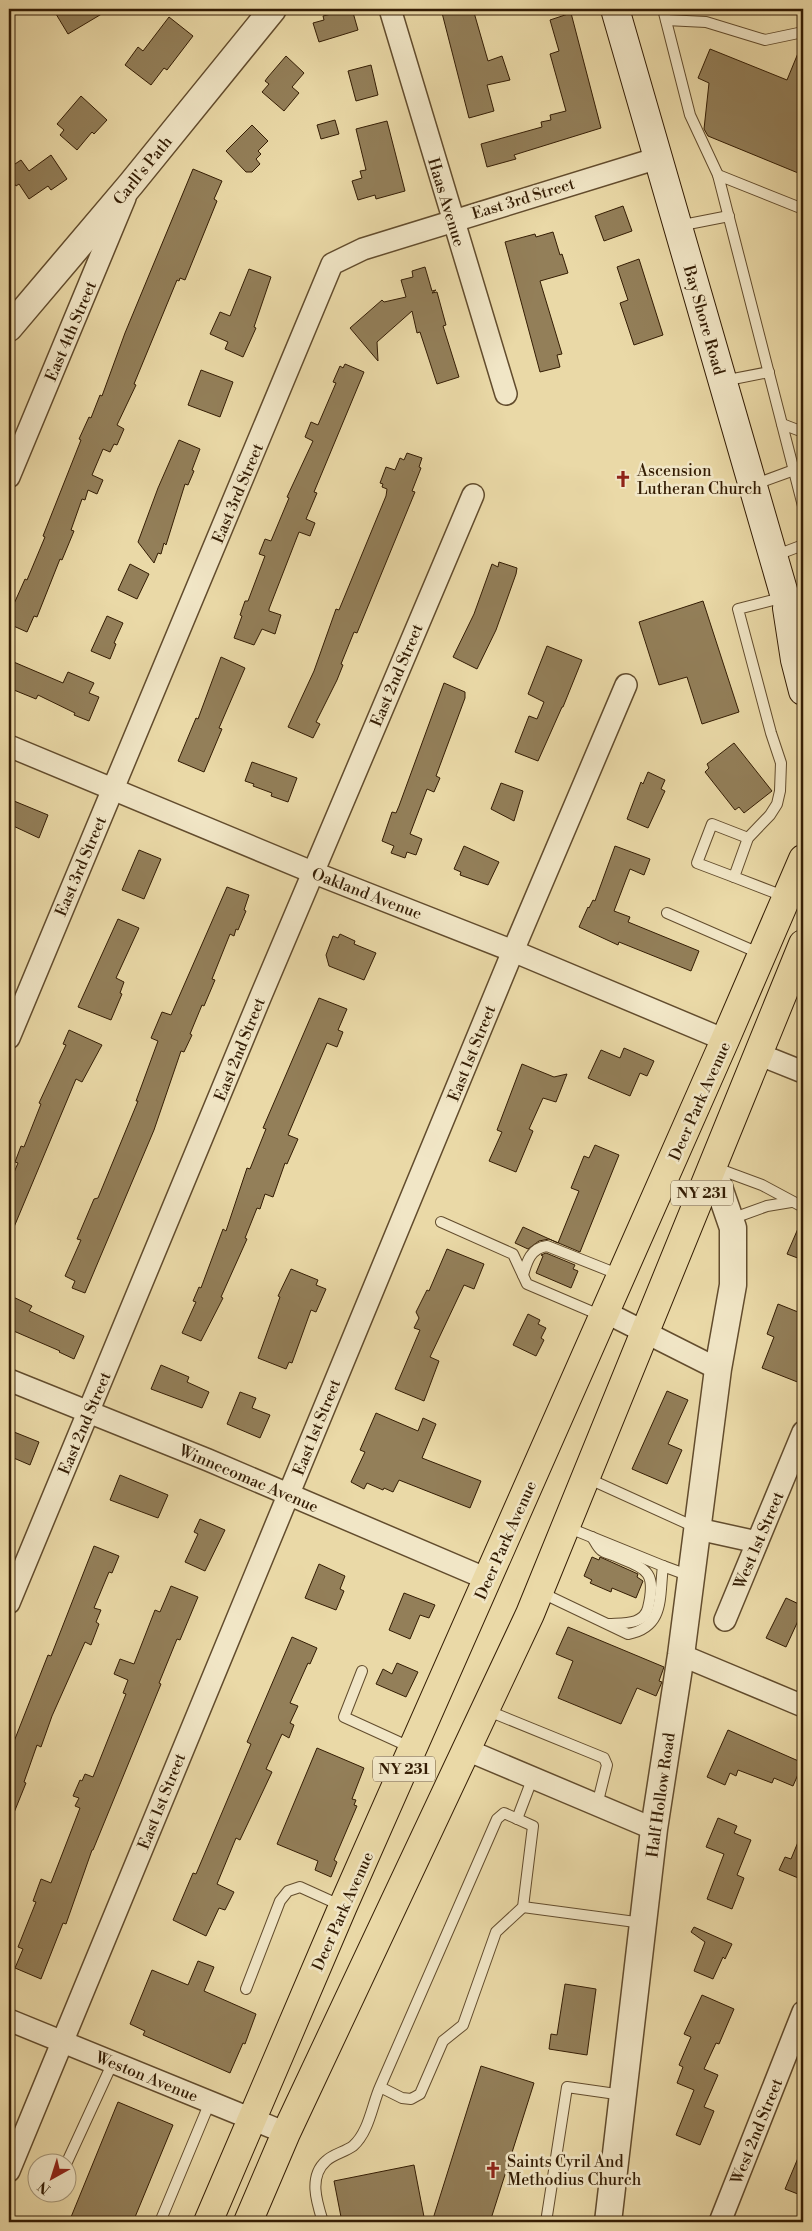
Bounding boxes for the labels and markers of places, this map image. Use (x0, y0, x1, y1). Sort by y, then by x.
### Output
place label: Ascension Lutheran Church (636, 461, 762, 499)
church icon: Ascension Lutheran Church (613, 469, 633, 489)
place label: Saints Cyril And Methodius Church (507, 2152, 642, 2190)
church icon: Saints Cyril And Methodius Church (483, 2160, 503, 2180)

